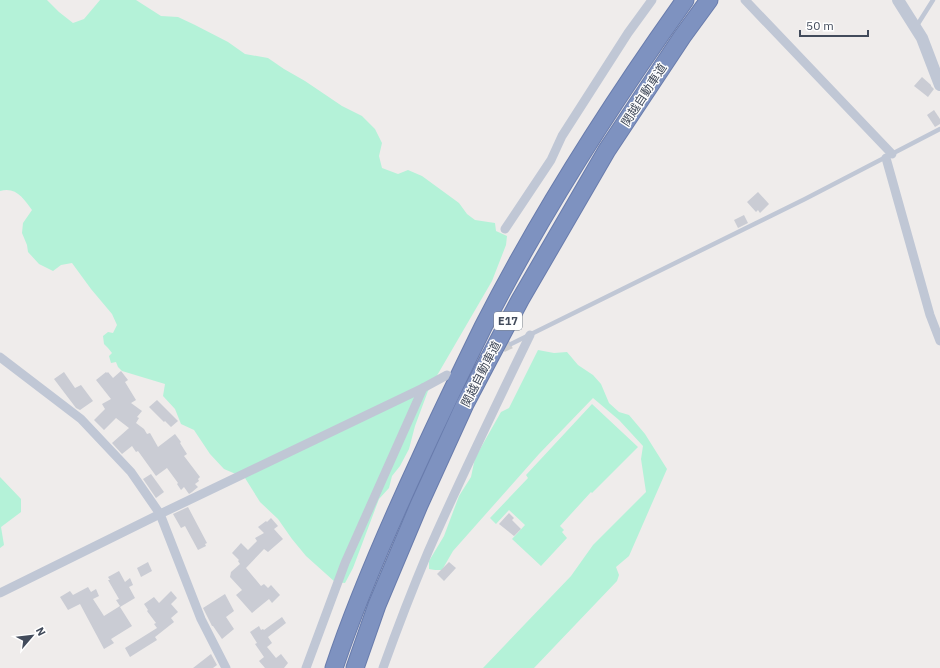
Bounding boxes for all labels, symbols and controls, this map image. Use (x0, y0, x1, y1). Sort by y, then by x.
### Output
scale bar (800, 12, 868, 38)
text: 50 m (806, 18, 834, 33)
street label: 関越自動車道 (618, 60, 669, 129)
road number: E17 (494, 312, 522, 330)
street label: 関越自動車道 (458, 338, 504, 409)
north arrow (12, 616, 52, 656)
text: N (33, 625, 49, 638)

